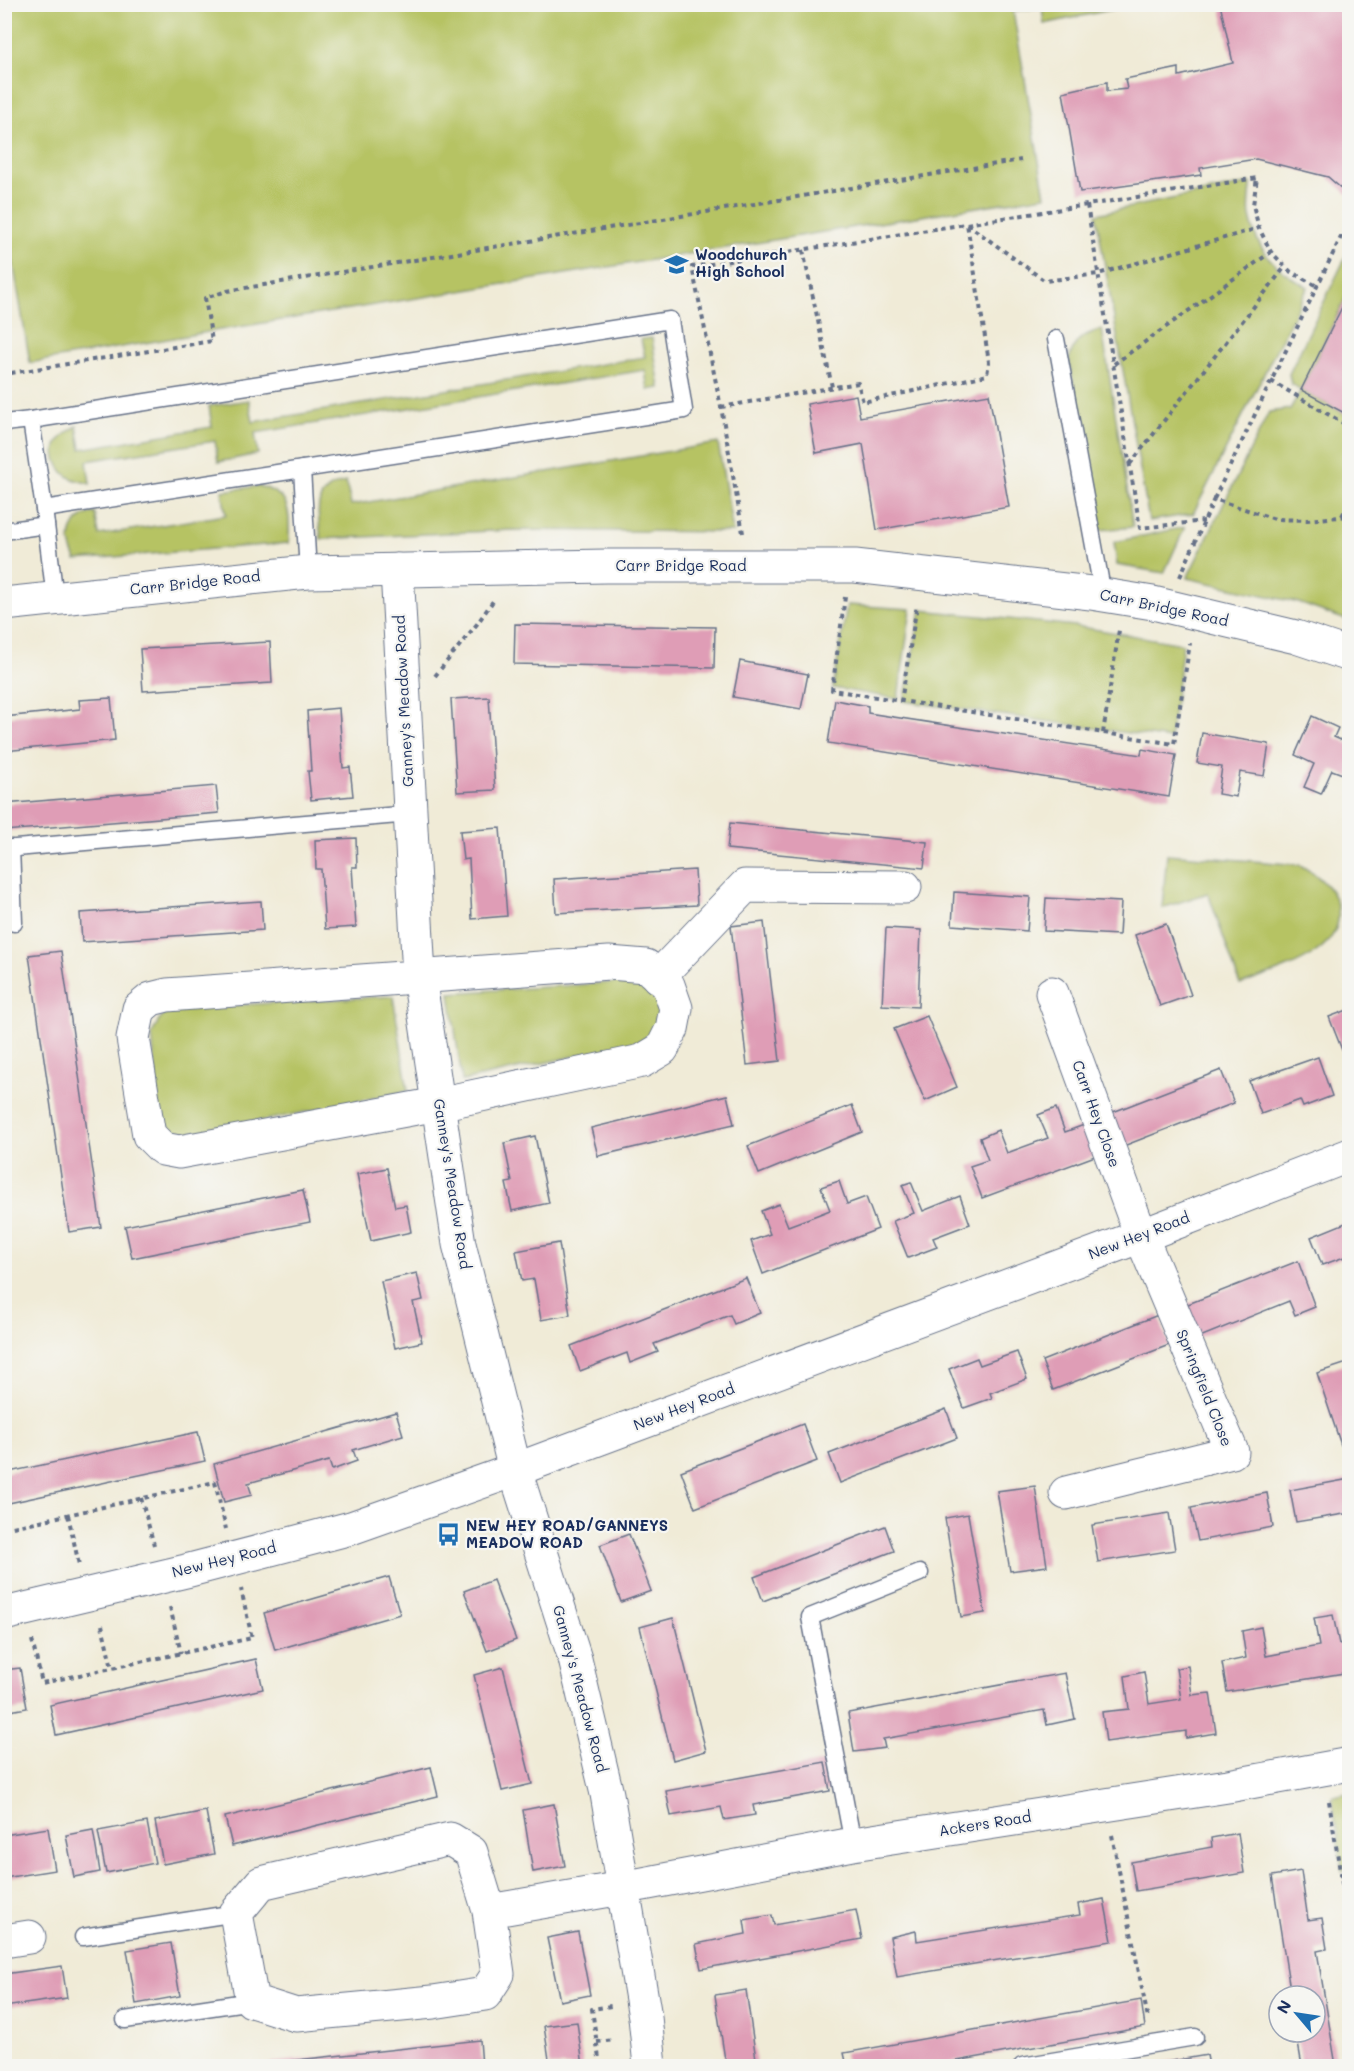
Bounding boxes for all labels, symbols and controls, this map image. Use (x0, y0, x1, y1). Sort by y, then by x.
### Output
place label: Woodchurch High School (695, 244, 788, 281)
school or university icon: Woodchurch High School (664, 251, 690, 277)
street label: Carr Bridge Road (615, 555, 747, 575)
street label: Carr Bridge Road (129, 565, 261, 599)
street label: Carr Bridge Road (1098, 584, 1230, 630)
street label: Ganney's Meadow Road (389, 614, 417, 788)
street label: Carr Hey Close (1068, 1057, 1126, 1170)
street label: Ganney's Meadow Road (430, 1097, 476, 1271)
street label: New Hey Road (1085, 1207, 1192, 1264)
street label: Springfield Close (1172, 1326, 1238, 1449)
street label: New Hey Road (630, 1378, 737, 1435)
place label: NEW HEY ROAD/GANNEYS MEADOW ROAD (466, 1515, 668, 1552)
bus stop icon: NEW HEY ROAD/GANNEYS MEADOW ROAD (435, 1522, 461, 1548)
street label: New Hey Road (170, 1536, 278, 1582)
street label: Ganney's Meadow Road (549, 1603, 613, 1775)
street label: Ackers Road (937, 1806, 1033, 1840)
north arrow (1267, 1984, 1327, 2044)
text: N (1271, 1996, 1296, 2017)

